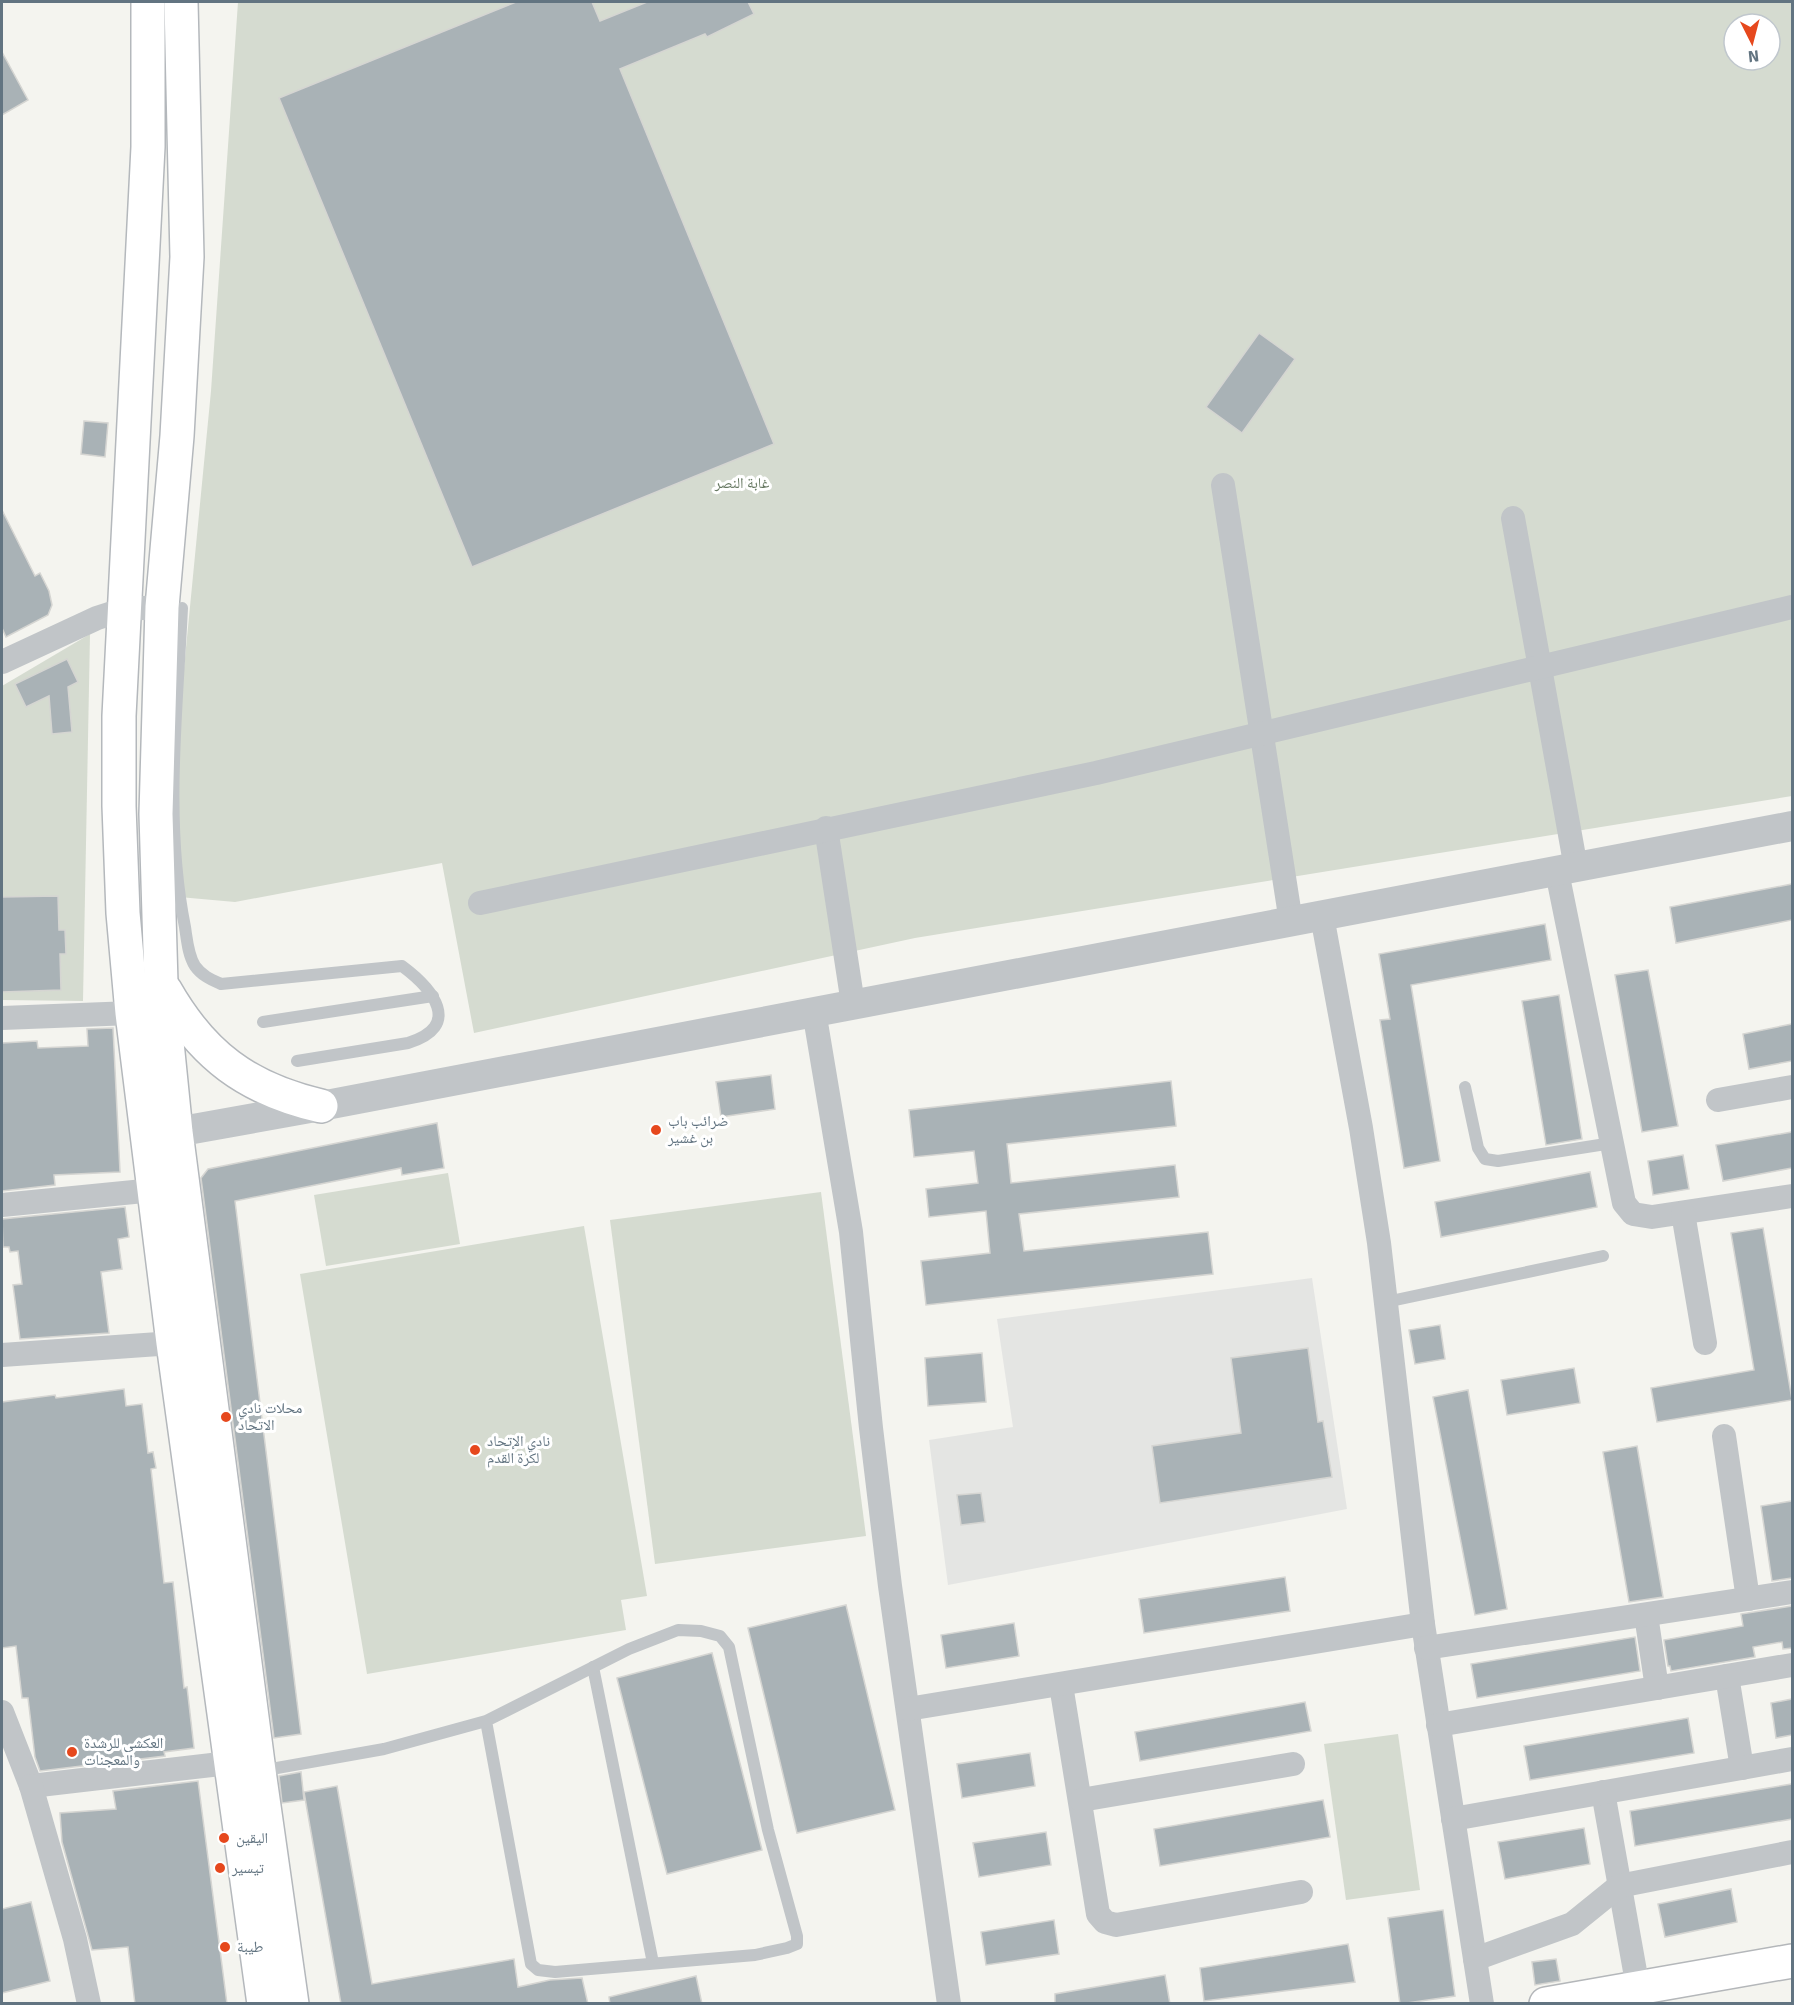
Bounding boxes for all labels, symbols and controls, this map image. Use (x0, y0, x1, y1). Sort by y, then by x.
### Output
north arrow (1722, 12, 1782, 72)
text: N (1747, 45, 1760, 66)
park label: غابة النصر (714, 474, 770, 492)
place label: ضرائب باب بن غشير (667, 1112, 729, 1148)
marker: ضرائب باب بن غشير (649, 1123, 663, 1137)
place label: محلات نادي الاتحاد (238, 1399, 302, 1434)
marker: محلات نادي الاتحاد (219, 1410, 233, 1424)
place label: نادي الإتحاد لكرة القدم (487, 1432, 550, 1468)
marker: نادي الإتحاد لكرة القدم (468, 1443, 482, 1457)
place label: العكشي للرشدة والمعجنات (84, 1734, 163, 1769)
marker: العكشي للرشدة والمعجنات (65, 1745, 79, 1759)
place label: اليقين (236, 1829, 268, 1848)
marker: اليقين (217, 1831, 231, 1845)
place label: تيسير (231, 1859, 265, 1877)
marker: تيسير (213, 1861, 227, 1875)
place label: طيبة (237, 1938, 264, 1956)
marker: طيبة (218, 1940, 232, 1954)

